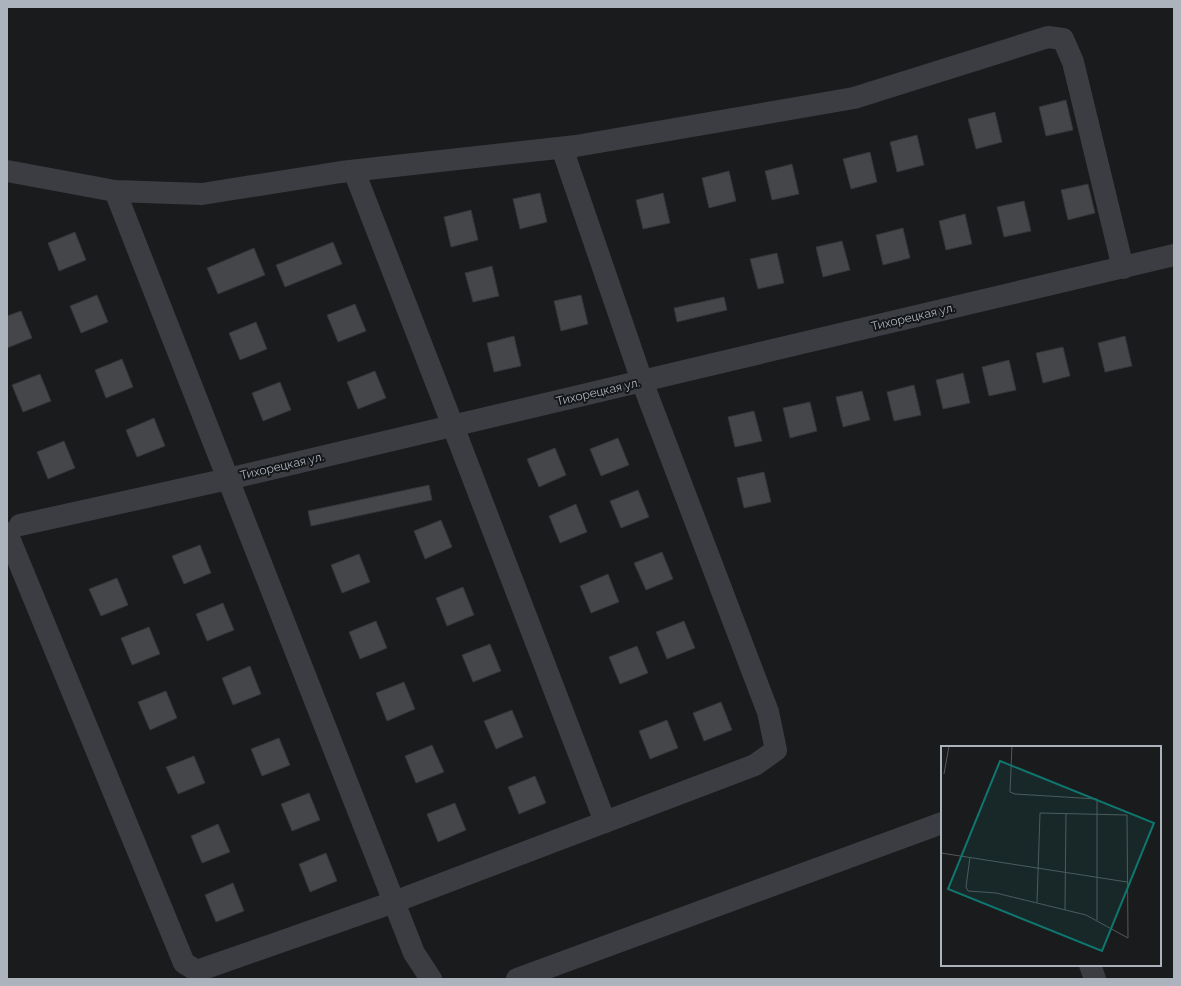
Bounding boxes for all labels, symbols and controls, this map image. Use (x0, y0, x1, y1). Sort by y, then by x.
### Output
street label: Тихорецкая ул. (870, 301, 956, 333)
street label: Тихорецкая ул. (555, 376, 641, 408)
street label: Тихорецкая ул. (239, 450, 325, 482)
inset map (941, 746, 1161, 966)

